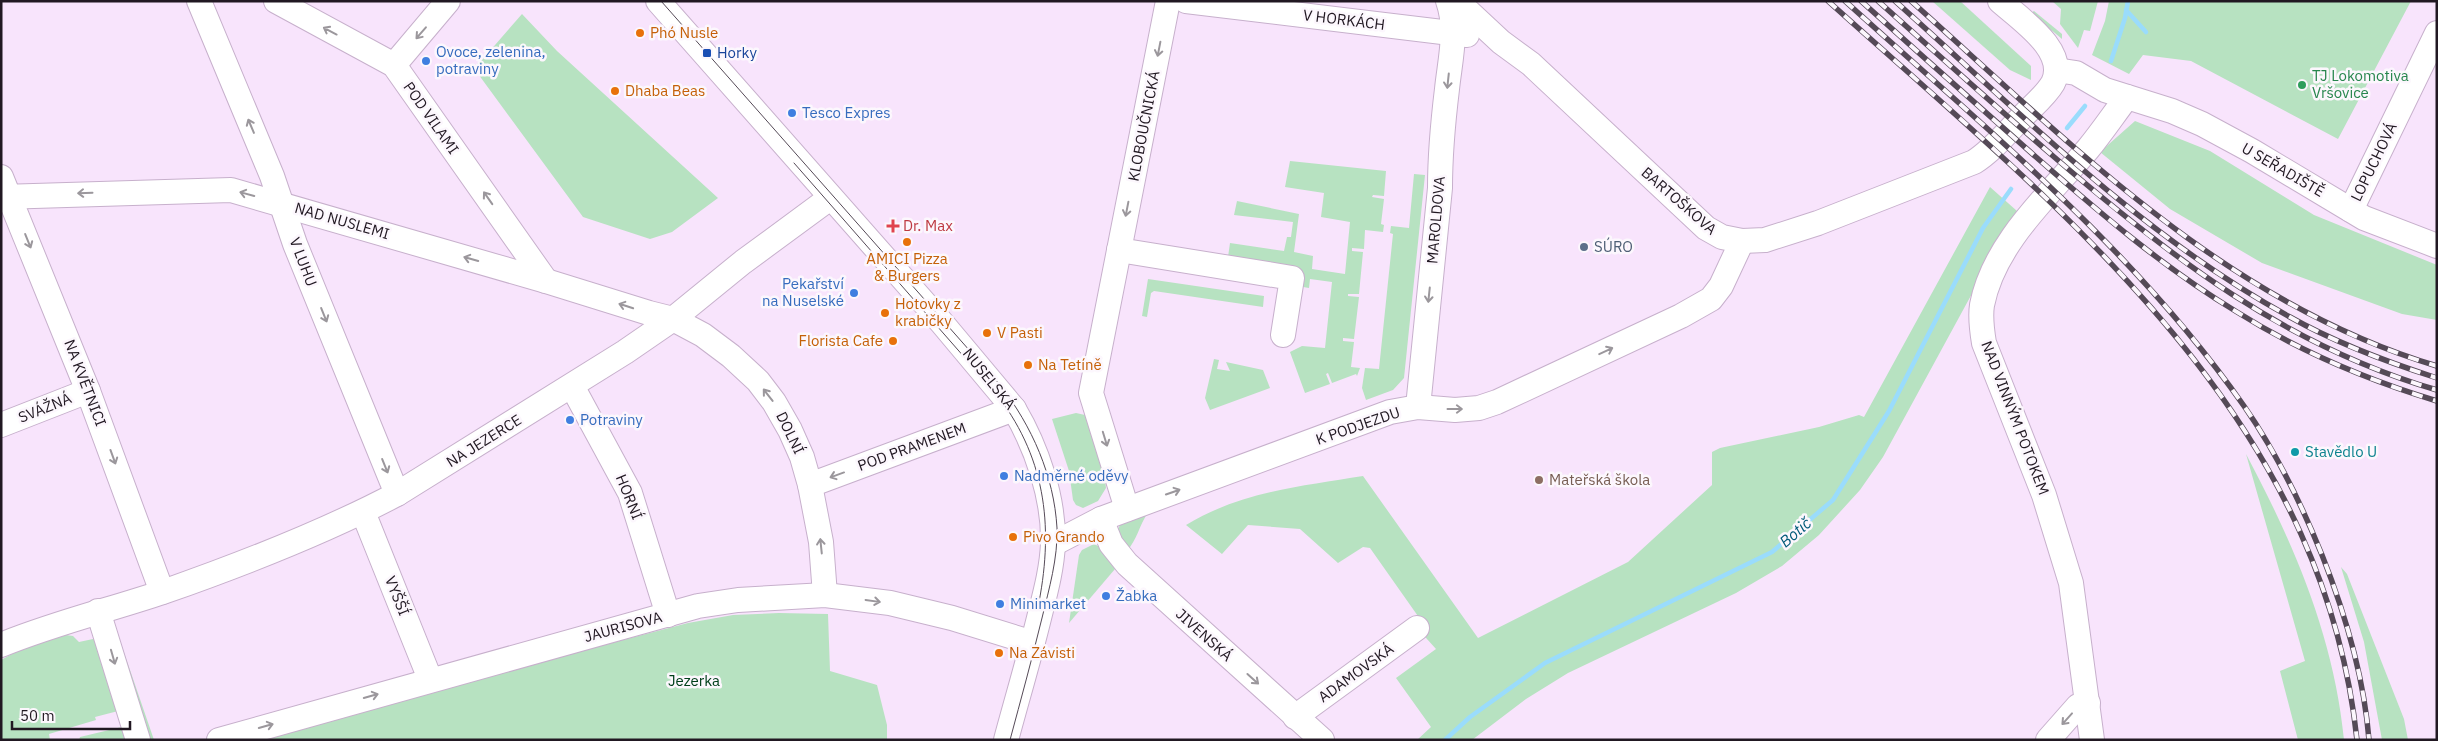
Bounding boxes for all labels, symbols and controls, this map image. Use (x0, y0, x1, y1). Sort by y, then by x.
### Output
street label: V HORKÁCH (1302, 5, 1386, 34)
place label: Phó Nusle (650, 23, 718, 42)
one-way arrow (324, 25, 338, 35)
one-way arrow (416, 26, 427, 39)
marker: Phó Nusle (634, 27, 646, 39)
one-way arrow (1153, 41, 1163, 57)
place label: Ovoce, zelenina, potraviny (436, 42, 546, 78)
place label: Horky (717, 43, 757, 62)
marker: Horky (701, 47, 713, 59)
marker: Ovoce, zelenina, potraviny (420, 55, 432, 67)
place label: TJ Lokomotiva Vršovice (2312, 66, 2409, 102)
street label: KLOBOUČNICKÁ (1123, 69, 1164, 183)
one-way arrow (1443, 73, 1453, 89)
street label: POD VILAMI (400, 78, 463, 158)
marker: TJ Lokomotiva Vršovice (2296, 79, 2308, 91)
place label: Dhaba Beas (625, 81, 705, 100)
marker: Dhaba Beas (609, 85, 621, 97)
place label: Tesco Expres (802, 103, 891, 122)
marker: Tesco Expres (786, 107, 798, 119)
one-way arrow (246, 119, 255, 134)
street label: LOPUCHOVÁ (2346, 119, 2401, 204)
street label: U SEŘADIŠTĚ (2239, 138, 2328, 201)
street label: BARTOŠKOVA (1638, 163, 1721, 239)
street label: MAROLDOVA (1422, 175, 1449, 265)
one-way arrow (78, 189, 94, 198)
one-way arrow (240, 189, 256, 198)
one-way arrow (483, 191, 493, 205)
street label: NAD NUSLEMI (293, 198, 392, 243)
one-way arrow (1122, 200, 1132, 216)
place label: Dr. Max (903, 216, 953, 235)
marker: Dr. Max (887, 220, 899, 232)
one-way arrow (24, 233, 34, 248)
street label: V LUHU (286, 235, 321, 289)
marker: AMICI Pizza & Burgers (901, 236, 913, 248)
place label: SÚRO (1594, 237, 1633, 256)
marker: SÚRO (1578, 241, 1590, 253)
place label: AMICI Pizza & Burgers (866, 249, 948, 285)
one-way arrow (463, 253, 479, 263)
place label: Pekařství na Nuselské (762, 274, 844, 310)
marker: Pekařství na Nuselské (848, 287, 860, 299)
one-way arrow (1424, 287, 1434, 303)
place label: Hotovky z krabičky (895, 294, 961, 330)
one-way arrow (618, 301, 634, 311)
one-way arrow (320, 307, 329, 322)
marker: Hotovky z krabičky (879, 307, 891, 319)
place label: V Pasti (997, 323, 1043, 342)
marker: V Pasti (981, 327, 993, 339)
place label: Florista Cafe (799, 331, 883, 350)
marker: Florista Cafe (887, 335, 899, 347)
street label: NA KVĚTNICI (60, 337, 111, 429)
street label: NAD VINNÝM POTOKEM (1977, 338, 2054, 498)
street label: NUSELSKÁ (959, 344, 1020, 414)
one-way arrow (1598, 346, 1613, 356)
place label: Na Tetíně (1038, 355, 1102, 374)
marker: Na Tetíně (1022, 359, 1034, 371)
street label: SVÁŽNÁ (15, 388, 75, 427)
one-way arrow (763, 389, 774, 402)
street label: K PODJEZDU (1313, 402, 1403, 449)
one-way arrow (1447, 404, 1463, 414)
street label: DOLNÍ (772, 408, 809, 457)
street label: NA JEZERCE (443, 410, 525, 471)
place label: Potraviny (580, 410, 643, 429)
marker: Potraviny (564, 414, 576, 426)
street label: POD PRAMENEM (855, 418, 969, 475)
one-way arrow (1101, 431, 1111, 447)
place label: Stavědlo U (2305, 442, 2377, 461)
marker: Stavědlo U (2289, 446, 2301, 458)
one-way arrow (109, 449, 118, 465)
one-way arrow (381, 458, 390, 473)
place label: Nadměrné oděvy (1014, 466, 1129, 485)
marker: Nadměrné oděvy (998, 470, 1010, 482)
place label: Mateřská škola (1549, 470, 1650, 489)
street label: HORNÍ (612, 471, 647, 522)
one-way arrow (830, 471, 846, 480)
marker: Mateřská škola (1533, 474, 1545, 486)
one-way arrow (1164, 487, 1180, 496)
water label: Botič (1775, 512, 1816, 551)
place label: Pivo Grando (1023, 527, 1105, 546)
marker: Pivo Grando (1007, 531, 1019, 543)
one-way arrow (816, 539, 826, 555)
street label: VYŠŠÍ (381, 573, 414, 618)
place label: Žabka (1116, 586, 1157, 605)
marker: Žabka (1100, 590, 1112, 602)
place label: Minimarket (1010, 594, 1086, 613)
one-way arrow (865, 596, 881, 606)
marker: Minimarket (994, 598, 1006, 610)
street label: JIVENSKÁ (1172, 604, 1237, 665)
street label: JAURISOVA (582, 607, 664, 646)
street label: ADAMOVSKÁ (1314, 639, 1397, 706)
place label: Na Závisti (1009, 643, 1075, 662)
marker: Na Závisti (993, 647, 1005, 659)
one-way arrow (108, 649, 118, 665)
park label: Jezerka (668, 671, 720, 690)
one-way arrow (1247, 673, 1260, 685)
one-way arrow (362, 691, 378, 701)
scale bar (12, 698, 130, 730)
text: 50 m (20, 706, 55, 725)
one-way arrow (2061, 712, 2072, 725)
one-way arrow (257, 721, 273, 731)

